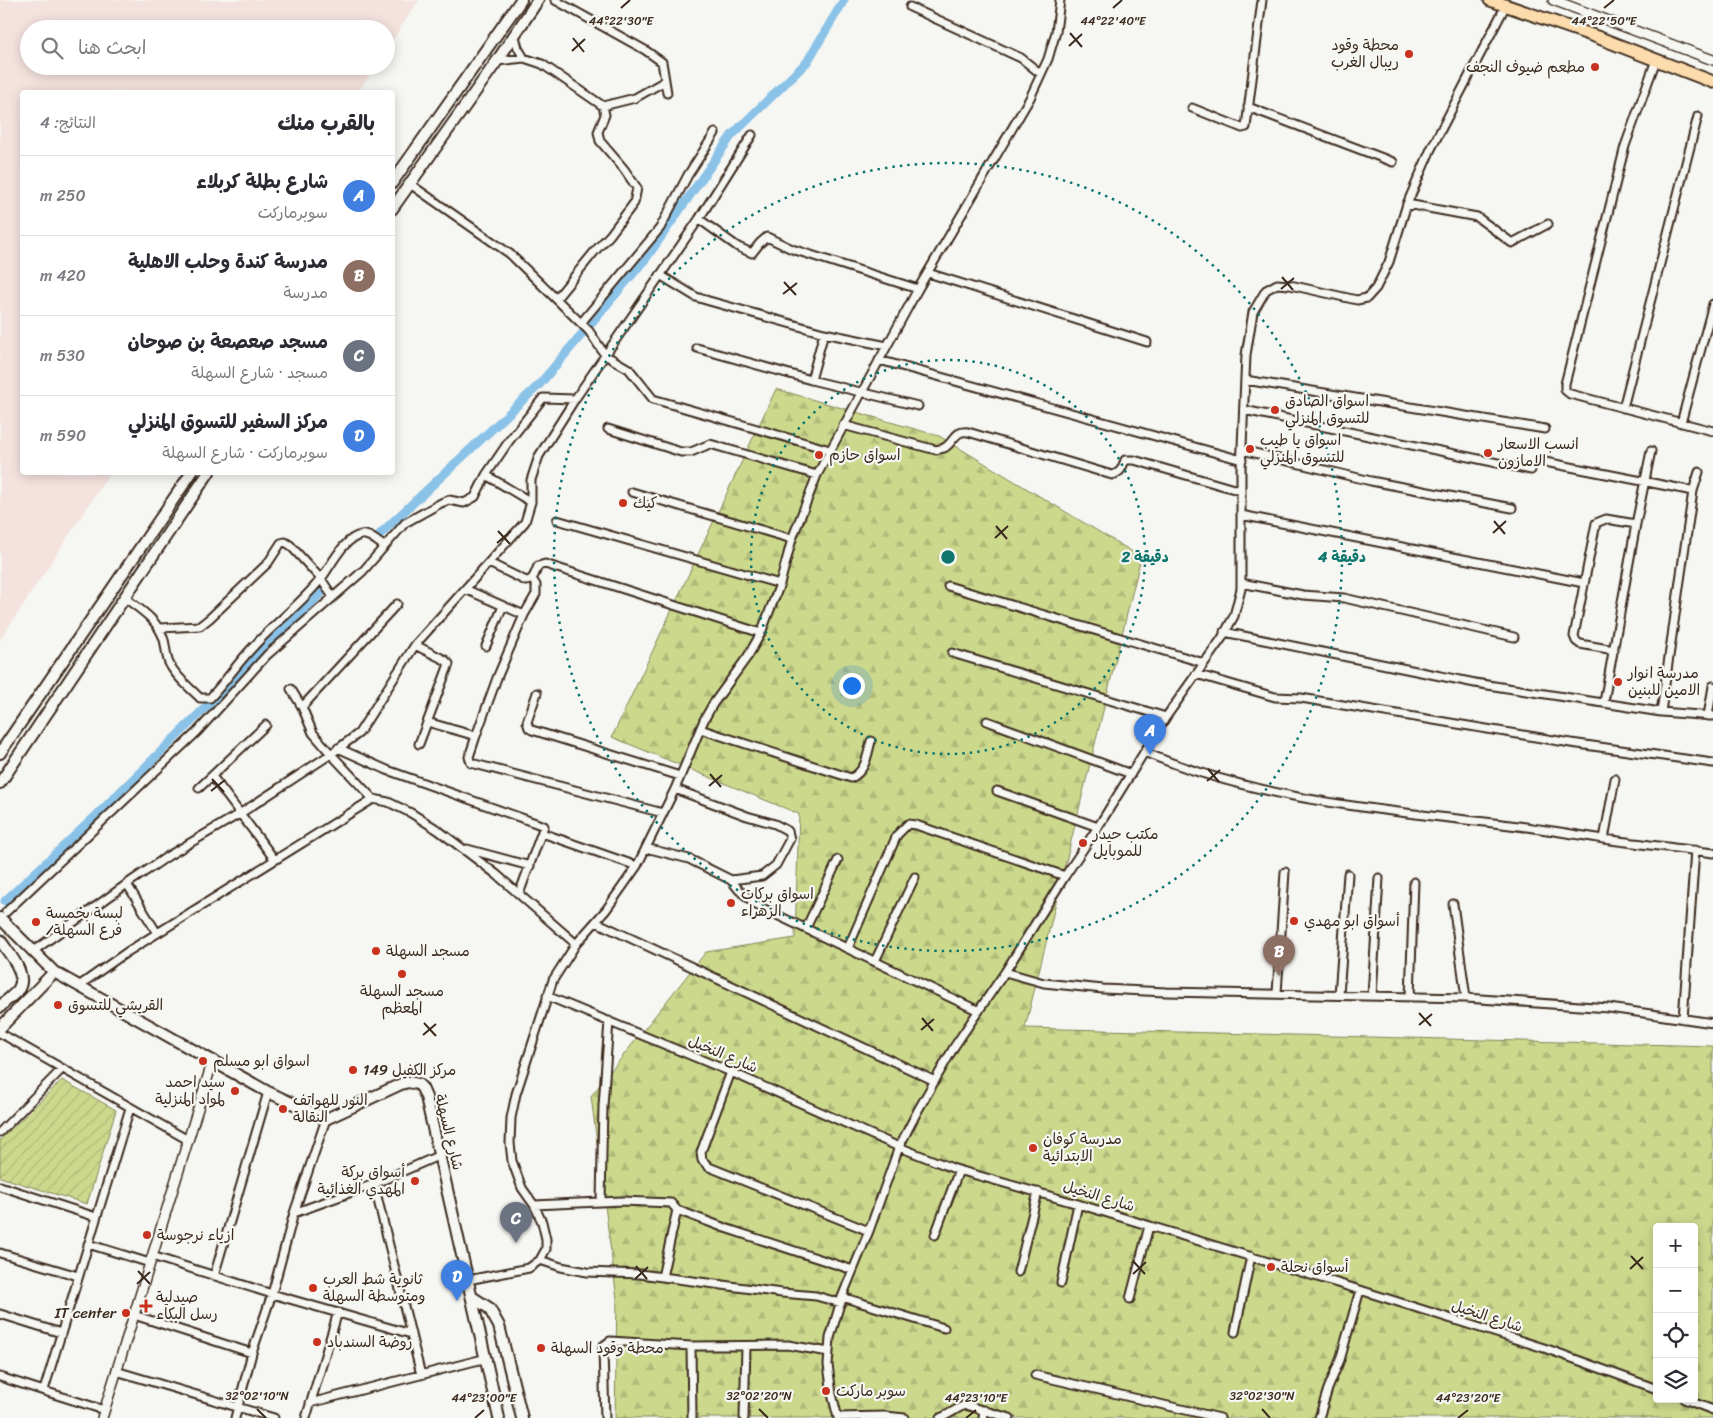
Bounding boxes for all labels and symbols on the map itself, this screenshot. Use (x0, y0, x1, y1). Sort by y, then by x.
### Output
text: 44°22'30"E (589, 10, 654, 32)
text: 44°22'40"E (1080, 10, 1147, 32)
text: 44°22'50"E (1571, 10, 1638, 32)
place label: محطة وقود ريبال الغرب (1331, 32, 1399, 75)
marker: محطة وقود ريبال الغرب (1403, 48, 1415, 60)
place label: مطعم ضيوف النجف (1466, 54, 1585, 80)
marker: مطعم ضيوف النجف (1589, 61, 1601, 73)
place label: اسواق الصادق للتسوق المنزلي (1285, 388, 1370, 431)
marker: اسواق الصادق للتسوق المنزلي (1269, 404, 1281, 416)
place label: اسواق يا طيب للتسوق المنزلي (1260, 427, 1345, 470)
place label: انسب الاسعار الامازون (1497, 431, 1579, 474)
place label: اسواق حازم (829, 442, 901, 468)
marker: اسواق يا طيب للتسوق المنزلي (1244, 443, 1256, 455)
marker: انسب الاسعار الامازون (1482, 447, 1494, 459)
marker: اسواق حازم (813, 449, 825, 461)
place label: كيك (633, 490, 657, 516)
marker: كيك (617, 497, 629, 509)
text: 2 دقيقة (1120, 544, 1169, 570)
text: 4 دقيقة (1317, 544, 1366, 570)
centre of rings (939, 548, 957, 566)
place label: مدرسة انوار الامين للبنين (1627, 660, 1700, 703)
your location (839, 673, 865, 699)
marker: مدرسة انوار الامين للبنين (1612, 676, 1624, 688)
pin: A (1134, 714, 1166, 755)
place label: مكتب حيدر للموبايل (1092, 821, 1158, 864)
marker: مكتب حيدر للموبايل (1077, 837, 1089, 849)
place label: اسواق بركات الزهراء (741, 881, 814, 924)
marker: اسواق بركات الزهراء (725, 897, 737, 909)
place label: لبسة بخمسة /فرع السهلة (46, 900, 123, 943)
place label: أسواق ابو مهدي (1304, 908, 1400, 934)
marker: أسواق ابو مهدي (1288, 915, 1300, 927)
marker: لبسة بخمسة /فرع السهلة (30, 916, 42, 928)
pin: B (1263, 935, 1295, 976)
place label: مسجد السهلة (386, 938, 470, 964)
marker: مسجد السهلة (370, 945, 382, 957)
marker: مسجد السهلة المعظم (396, 968, 408, 980)
place label: مسجد السهلة المعظم (360, 978, 444, 1021)
place label: القريشي للتسوق (68, 992, 163, 1018)
marker: القريشي للتسوق (52, 999, 64, 1011)
street label: شارع النخيل (684, 1028, 762, 1080)
place label: اسواق ابو مسلم (213, 1048, 310, 1074)
marker: اسواق ابو مسلم (197, 1055, 209, 1067)
place label: مركز الكفيل 149 (363, 1057, 456, 1083)
marker: مركز الكفيل 149 (347, 1064, 359, 1076)
place label: سيد احمد لمواد المنزلية (155, 1069, 225, 1112)
marker: سيد احمد لمواد المنزلية (229, 1085, 241, 1097)
place label: النور للهواتف النقالة (293, 1087, 368, 1130)
street label: شارع السهلة (427, 1091, 471, 1173)
marker: النور للهواتف النقالة (277, 1103, 289, 1115)
place label: مدرسة كوفان الابتدائية (1043, 1126, 1122, 1169)
marker: مدرسة كوفان الابتدائية (1027, 1142, 1039, 1154)
place label: أسواق بركة المهدي الغذائية (318, 1159, 405, 1202)
street label: شارع النخيل (1060, 1173, 1138, 1219)
marker: أسواق بركة المهدي الغذائية (409, 1175, 421, 1187)
pin: C (500, 1202, 532, 1243)
place label: ازياء نرجوسة (157, 1222, 234, 1248)
marker: ازياء نرجوسة (141, 1229, 153, 1241)
place label: أسواق نحلة (1281, 1254, 1349, 1280)
pin: D (441, 1260, 473, 1301)
marker: أسواق نحلة (1265, 1261, 1277, 1273)
place label: ثانوية شط العرب ومتوسطة السهلة (323, 1266, 425, 1309)
marker: ثانوية شط العرب ومتوسطة السهلة (307, 1282, 319, 1294)
place label: صيدلية رسل البكاء (156, 1284, 218, 1327)
street label: شارع النخيل (1448, 1292, 1526, 1340)
place label: IT center (54, 1300, 117, 1326)
marker: صيدلية رسل البكاء (140, 1300, 152, 1312)
marker: IT center (120, 1307, 132, 1319)
place label: روضة السندباد (327, 1329, 412, 1355)
place label: محطة وقود السهلة (551, 1335, 664, 1361)
marker: روضة السندباد (311, 1336, 323, 1348)
marker: محطة وقود السهلة (535, 1342, 547, 1354)
place label: سوبر ماركت (836, 1378, 906, 1404)
text: 32°02'10"N (225, 1385, 290, 1407)
text: 32°02'20"N (726, 1385, 792, 1407)
marker: سوبر ماركت (820, 1385, 832, 1397)
text: 32°02'30"N (1229, 1385, 1295, 1407)
text: 44°23'00"E (452, 1387, 518, 1409)
text: 44°23'10"E (945, 1387, 1009, 1409)
text: 44°23'20"E (1436, 1387, 1501, 1409)

